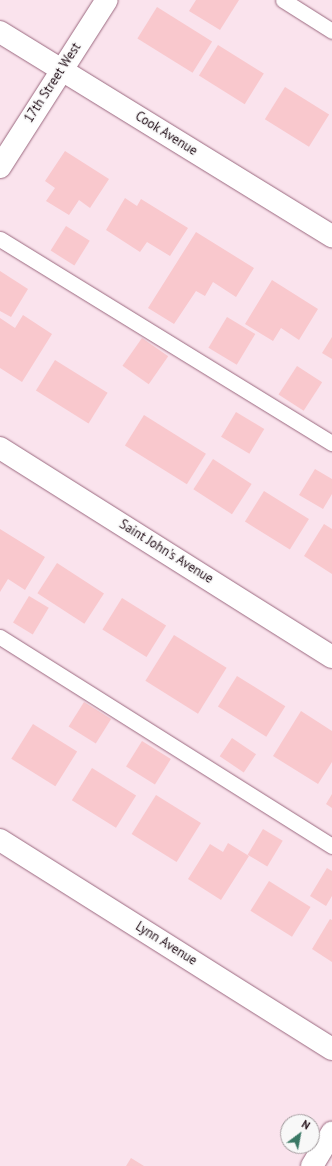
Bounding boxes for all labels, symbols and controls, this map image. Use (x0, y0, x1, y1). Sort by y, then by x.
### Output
street label: 17th Street West (21, 40, 85, 126)
street label: Cook Avenue (132, 109, 200, 159)
street label: Saint John's Avenue (116, 517, 216, 587)
street label: Lynn Avenue (132, 919, 200, 969)
north arrow (280, 1114, 320, 1154)
text: N (299, 1117, 313, 1133)

